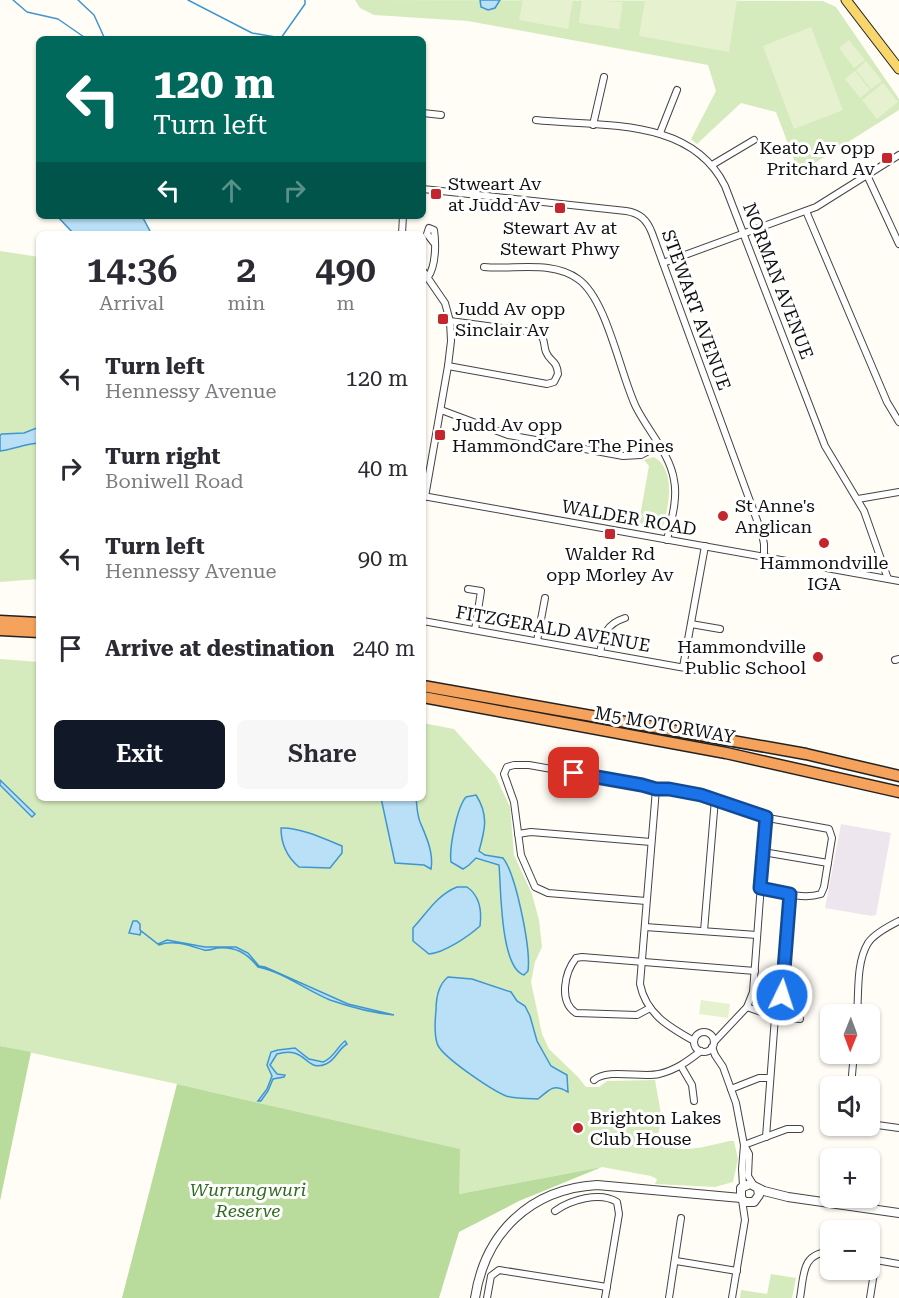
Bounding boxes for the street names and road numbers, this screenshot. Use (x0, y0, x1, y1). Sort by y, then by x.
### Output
street label: NORMAN AVENUE (739, 200, 818, 362)
street label: STEWART AVENUE (658, 227, 735, 393)
street label: WALDER ROAD (560, 495, 698, 540)
street label: FITZGERALD AVENUE (454, 601, 652, 656)
street label: M5 MOTORWAY (593, 702, 738, 747)

